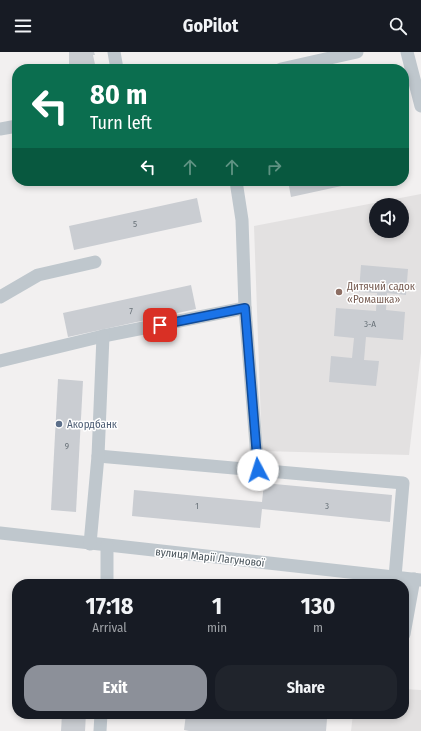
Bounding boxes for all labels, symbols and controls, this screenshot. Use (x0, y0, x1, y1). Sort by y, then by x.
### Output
icon: menu (12, 15, 34, 37)
text: GoPilot (183, 15, 238, 37)
icon: search (387, 15, 409, 37)
text: 80 m (90, 78, 147, 111)
icon: left (24, 80, 76, 132)
text: Turn left (90, 112, 152, 134)
icon: left (137, 156, 159, 178)
icon: ahead (179, 156, 201, 178)
icon: ahead (221, 156, 243, 178)
icon: right (263, 156, 285, 178)
map controls (369, 198, 409, 238)
button: sound (369, 198, 409, 238)
house number: 5 (133, 219, 137, 229)
place label: Дитячий садок «Ромашка» (346, 280, 416, 306)
marker: Дитячий садок «Ромашка» (334, 287, 344, 297)
house number: 7 (129, 306, 133, 316)
pin (143, 308, 177, 342)
icon: arrive (149, 314, 171, 336)
house number: 3-А (364, 319, 376, 329)
place label: Акордбанк (67, 418, 118, 431)
marker: Акордбанк (54, 419, 64, 429)
house number: 9 (65, 441, 69, 451)
position arrow (237, 449, 279, 491)
house number: 1 (195, 501, 199, 511)
house number: 3 (325, 501, 329, 511)
street label: вулиця Марії Лагунової (155, 545, 265, 570)
text: 17:18 (86, 592, 133, 620)
text: 1 (212, 592, 222, 620)
text: 130 (301, 592, 335, 620)
text: Arrival (92, 620, 127, 635)
text: min (207, 620, 227, 635)
text: m (313, 620, 323, 635)
button: Exit (24, 665, 207, 711)
button: Share (215, 665, 397, 711)

